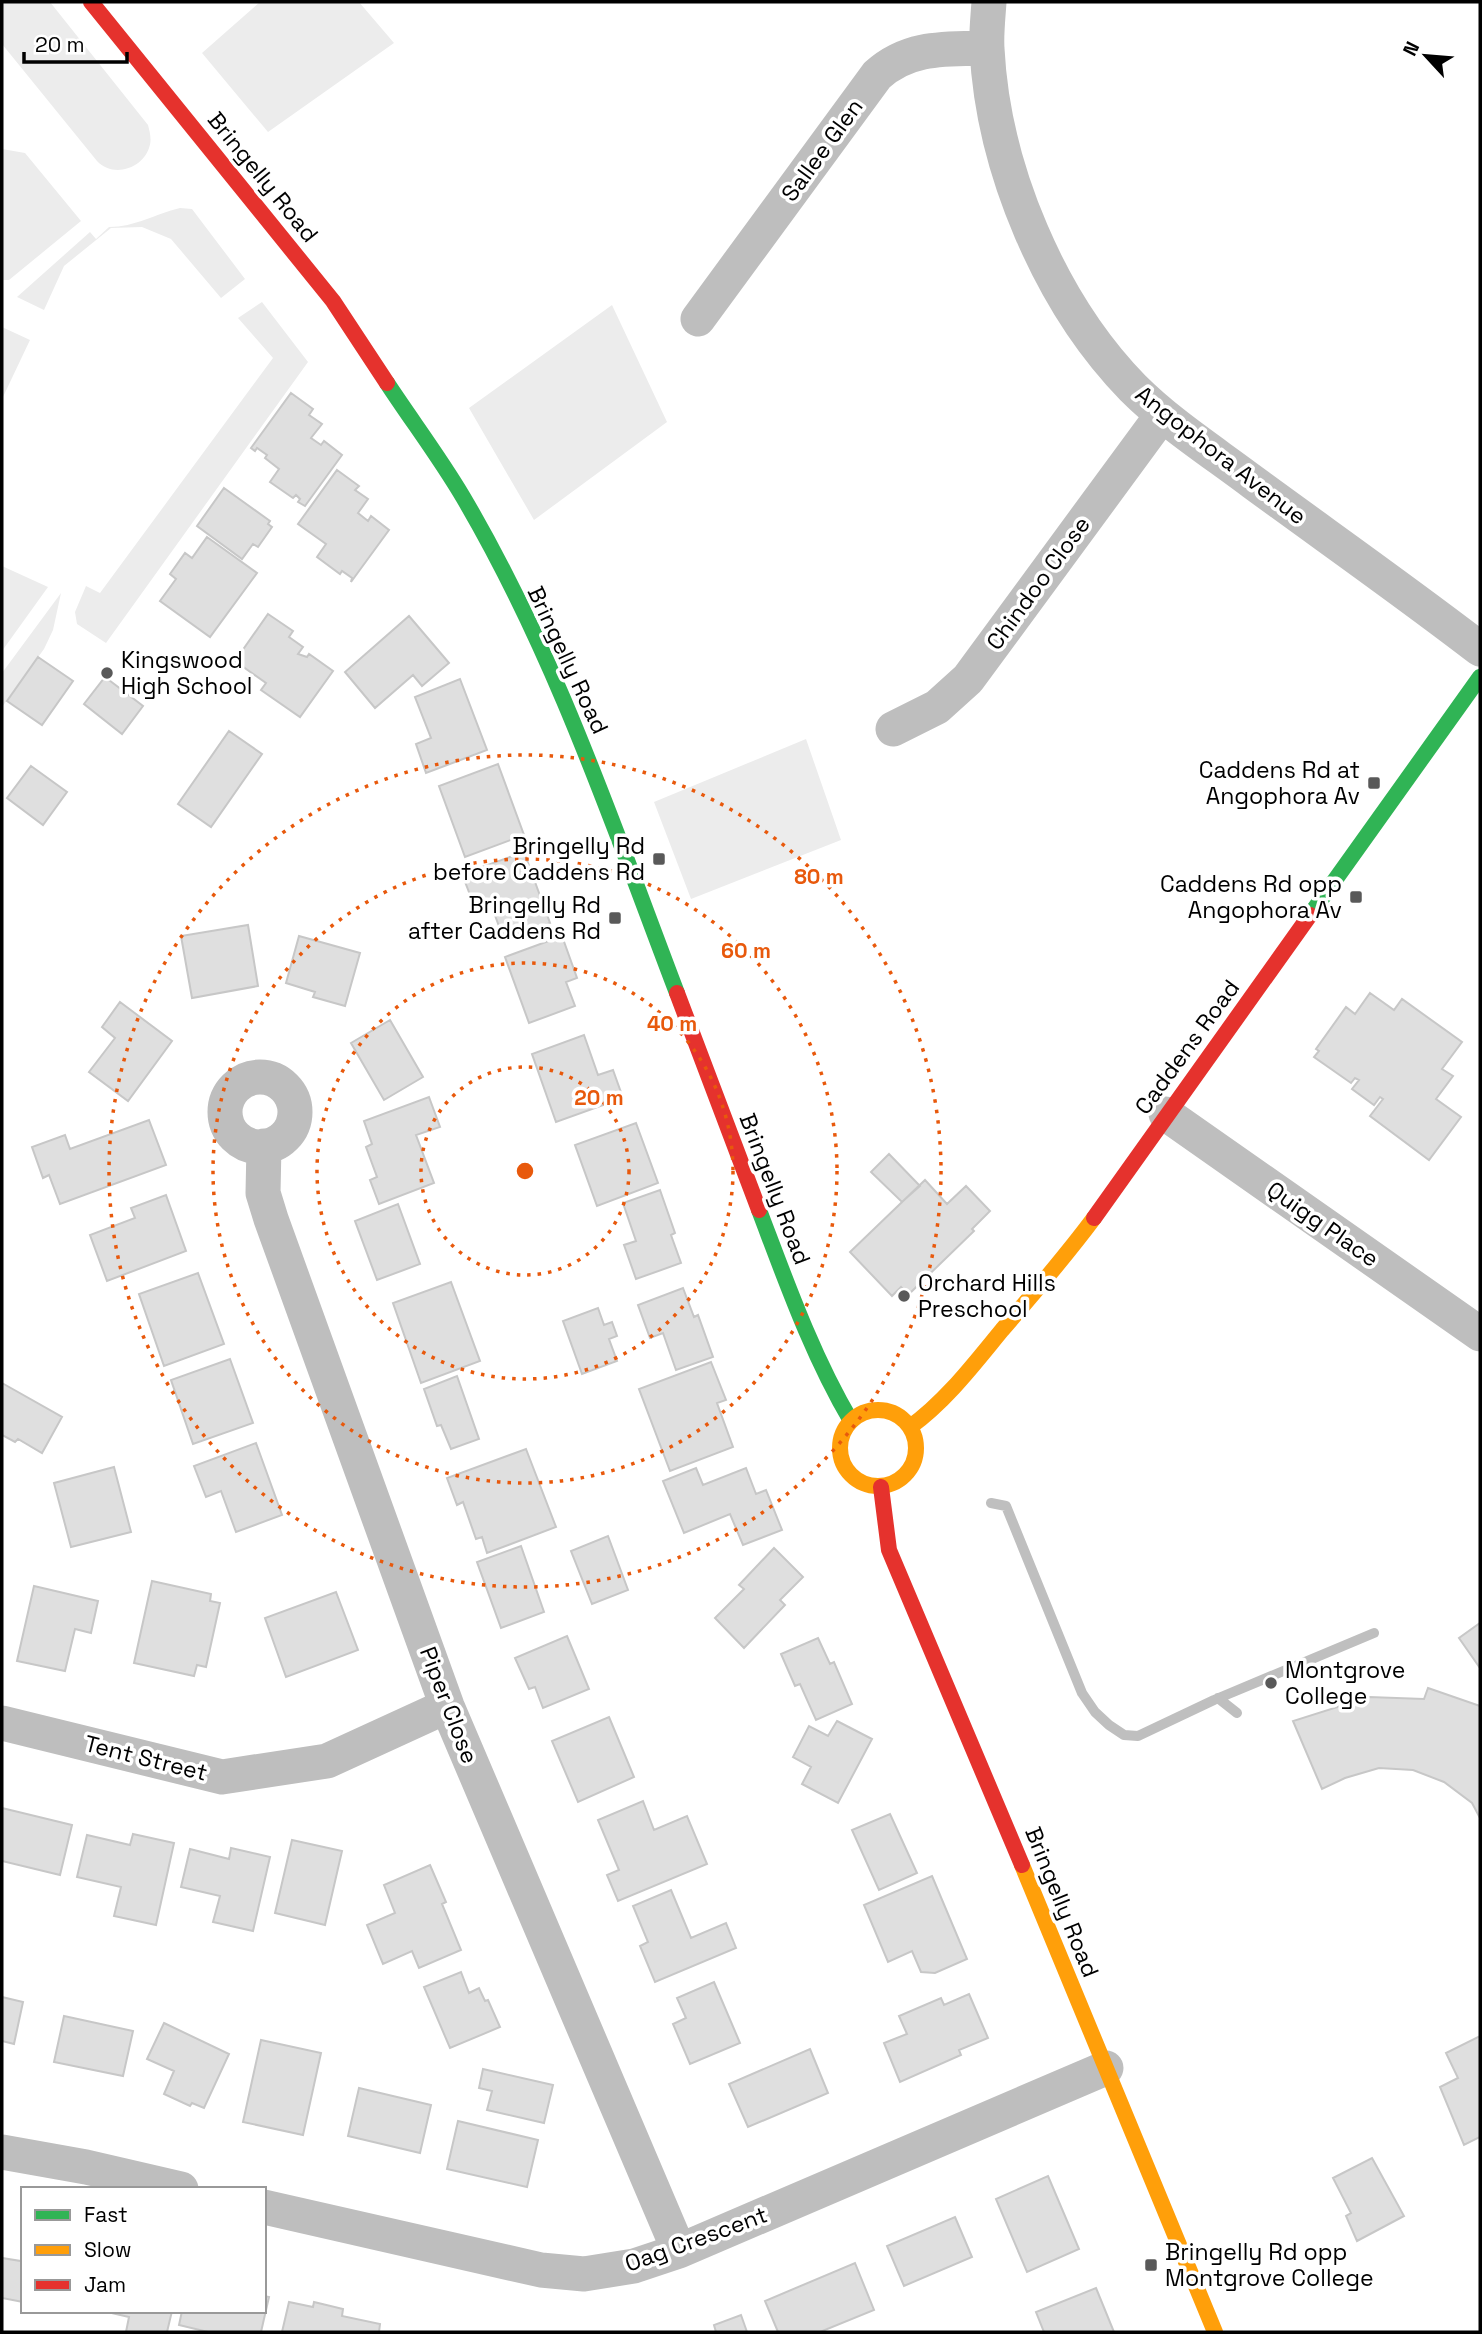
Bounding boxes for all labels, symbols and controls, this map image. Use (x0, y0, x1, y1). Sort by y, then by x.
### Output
scale bar (24, 21, 128, 65)
north arrow (1391, 21, 1461, 91)
text: 20 m (35, 31, 85, 58)
text: N (1397, 38, 1425, 60)
street label: Sallee Glen (775, 93, 869, 207)
street label: Bringelly Road (201, 106, 325, 248)
street label: Angophora Avenue (1129, 379, 1313, 531)
street label: Chindoo Close (979, 510, 1097, 656)
street label: Bringelly Road (521, 581, 615, 739)
place label: Kingswood High School (121, 645, 253, 701)
marker: Kingswood High School (99, 665, 115, 681)
place label: Caddens Rd at Angophora Av (1199, 755, 1360, 811)
marker: Caddens Rd at Angophora Av (1366, 775, 1382, 791)
place label: Bringelly Rd before Caddens Rd (433, 831, 645, 887)
marker: Bringelly Rd before Caddens Rd (651, 851, 667, 867)
text: 80 m (794, 863, 844, 890)
place label: Caddens Rd opp Angophora Av (1160, 869, 1342, 925)
marker: Caddens Rd opp Angophora Av (1348, 889, 1364, 905)
place label: Bringelly Rd after Caddens Rd (408, 890, 601, 946)
marker: Bringelly Rd after Caddens Rd (607, 910, 623, 926)
text: 60 m (721, 937, 771, 964)
street label: Caddens Road (1128, 974, 1246, 1120)
text: 40 m (647, 1010, 697, 1037)
text: 20 m (574, 1084, 624, 1111)
street label: Bringelly Road (732, 1109, 818, 1269)
centre of rings (513, 1159, 537, 1183)
street label: Quigg Place (1261, 1174, 1385, 1274)
place label: Orchard Hills Preschool (918, 1268, 1056, 1324)
marker: Orchard Hills Preschool (896, 1288, 912, 1304)
street label: Piper Close (413, 1642, 485, 1768)
place label: Montgrove College (1285, 1655, 1405, 1711)
marker: Montgrove College (1263, 1675, 1279, 1691)
street label: Tent Street (82, 1728, 210, 1788)
street label: Bringelly Road (1018, 1822, 1106, 1982)
legend (21, 2187, 266, 2313)
street label: Oag Crescent (621, 2199, 771, 2279)
text: Fast (84, 2201, 128, 2228)
text: Slow (84, 2236, 132, 2263)
place label: Bringelly Rd opp Montgrove College (1165, 2237, 1374, 2293)
marker: Bringelly Rd opp Montgrove College (1143, 2257, 1159, 2273)
text: Jam (84, 2271, 126, 2298)

